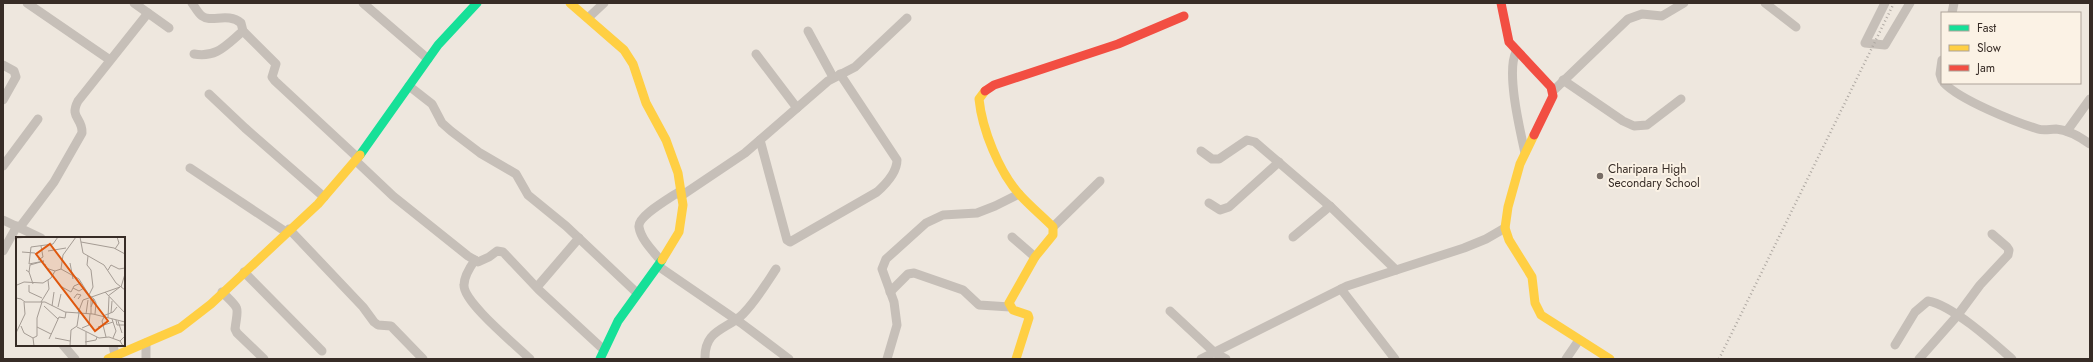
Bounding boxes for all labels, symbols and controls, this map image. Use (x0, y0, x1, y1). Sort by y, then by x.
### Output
legend (1941, 12, 2081, 84)
text: Fast (1977, 19, 1996, 37)
text: Slow (1977, 39, 2002, 57)
text: Jam (1975, 59, 1995, 77)
place label: Charipara High Secondary School (1608, 160, 1700, 192)
marker: Charipara High Secondary School (1595, 171, 1605, 181)
inset map (16, 237, 125, 346)

